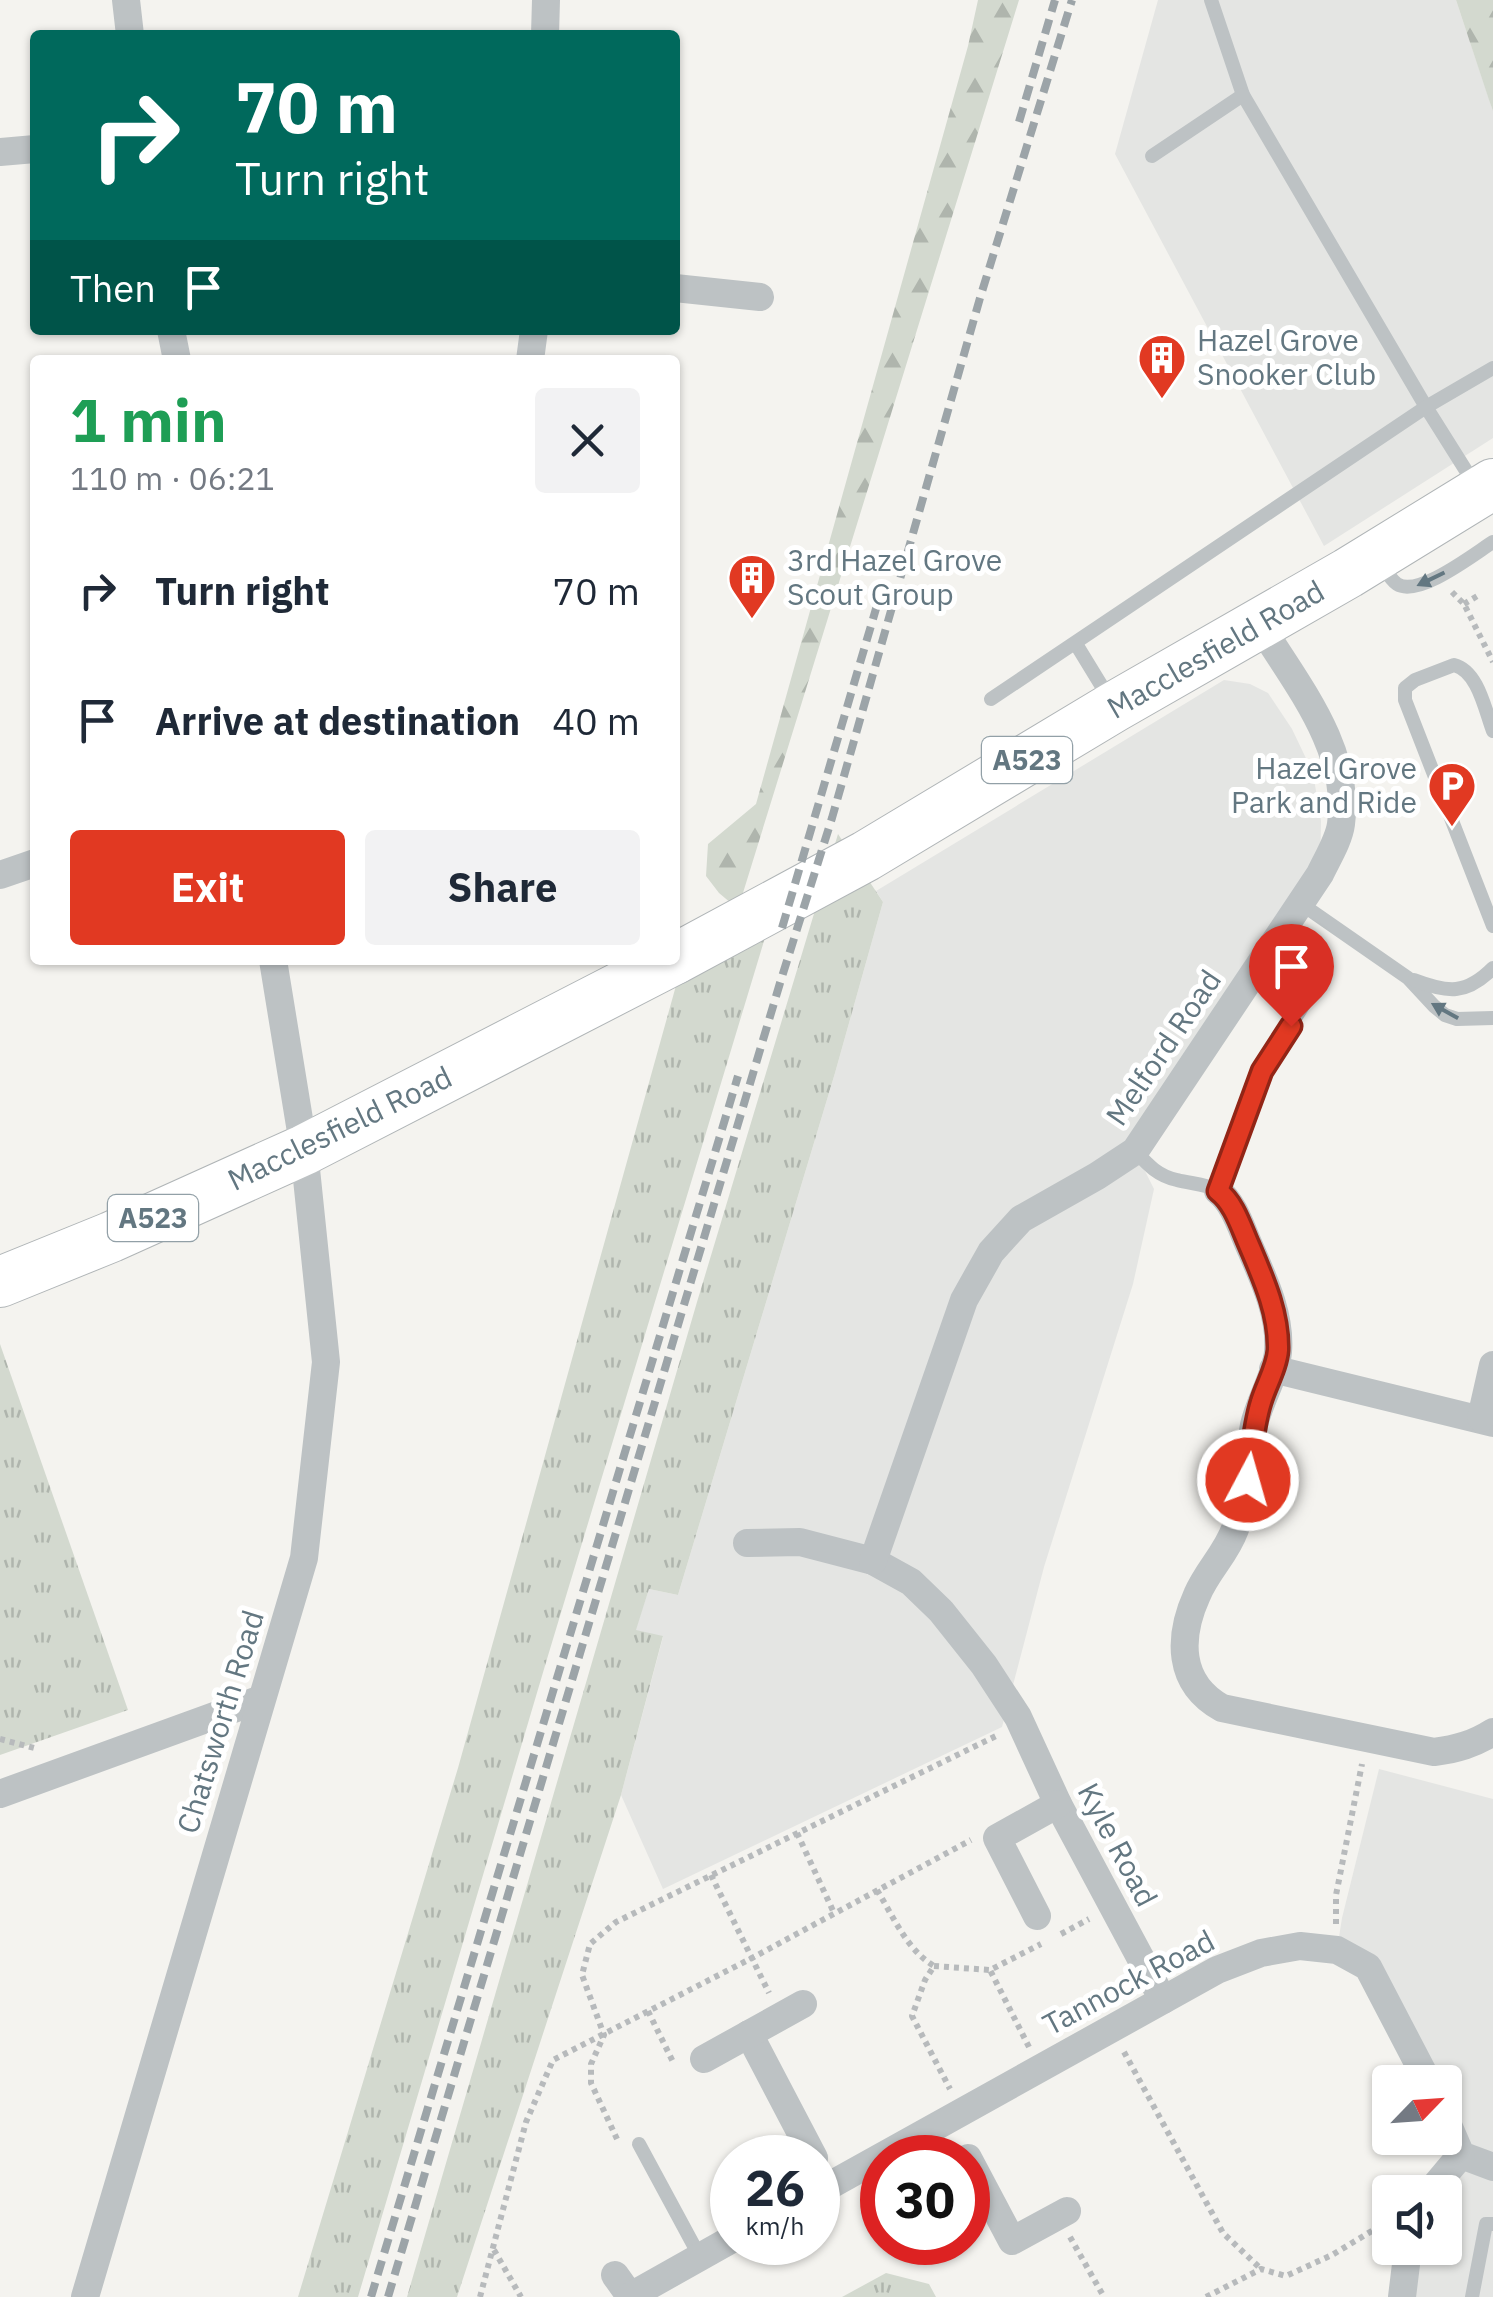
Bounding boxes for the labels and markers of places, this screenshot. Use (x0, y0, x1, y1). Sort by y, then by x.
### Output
place label: Hazel Grove Snooker Club (1197, 320, 1376, 393)
building icon: Hazel Grove Snooker Club (1136, 332, 1188, 400)
place label: 3rd Hazel Grove Scout Group (787, 540, 1002, 613)
building icon: 3rd Hazel Grove Scout Group (726, 552, 778, 620)
place label: Hazel Grove Park and Ride (1231, 748, 1417, 821)
parking icon: Hazel Grove Park and Ride (1426, 760, 1478, 828)
pin (1249, 924, 1334, 1027)

